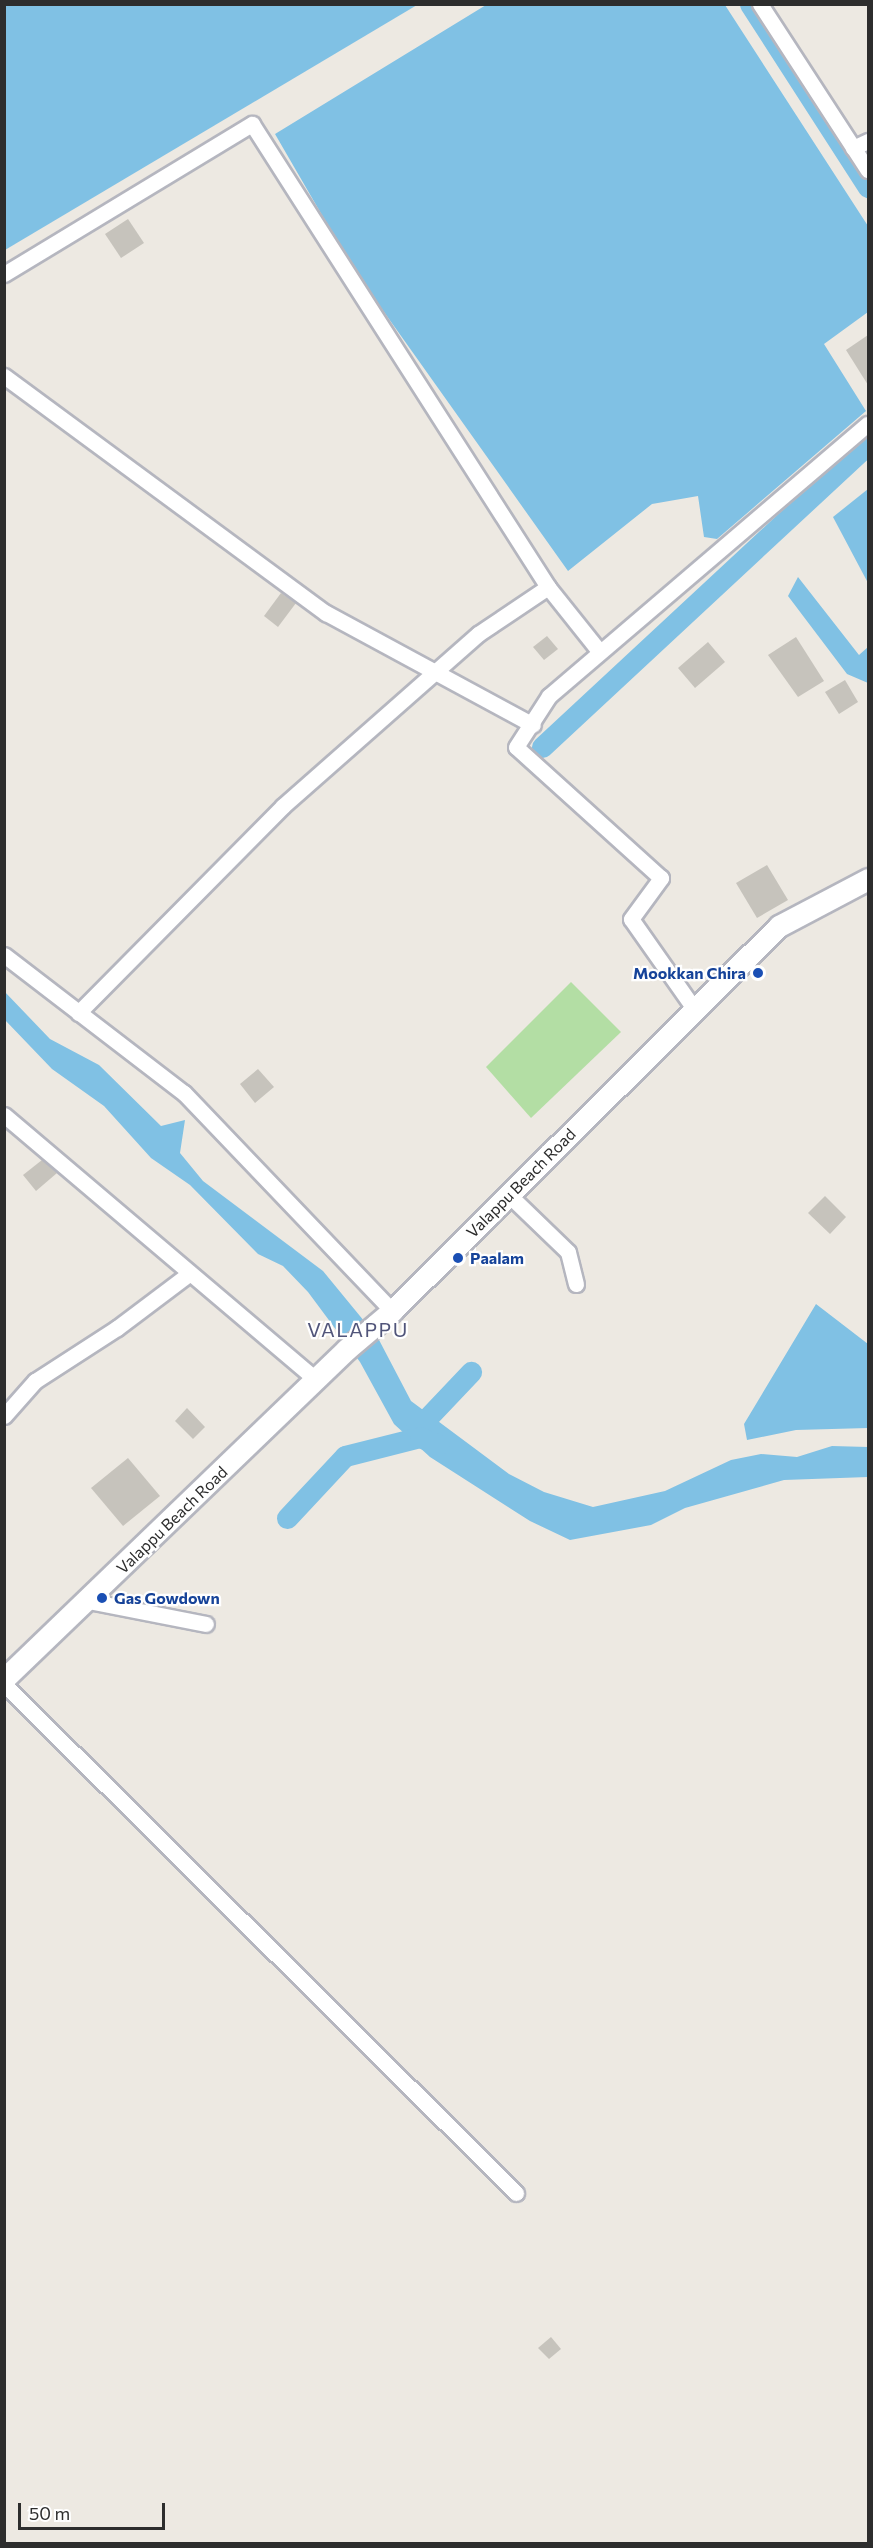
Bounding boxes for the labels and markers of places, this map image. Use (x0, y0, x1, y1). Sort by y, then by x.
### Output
place label: Mookkan Chira (633, 963, 746, 983)
marker: Mookkan Chira (751, 966, 765, 980)
place label: Paalam (470, 1248, 524, 1268)
marker: Paalam (451, 1251, 465, 1265)
place label: Gas Gowdown (114, 1588, 220, 1608)
marker: Gas Gowdown (95, 1591, 109, 1605)

